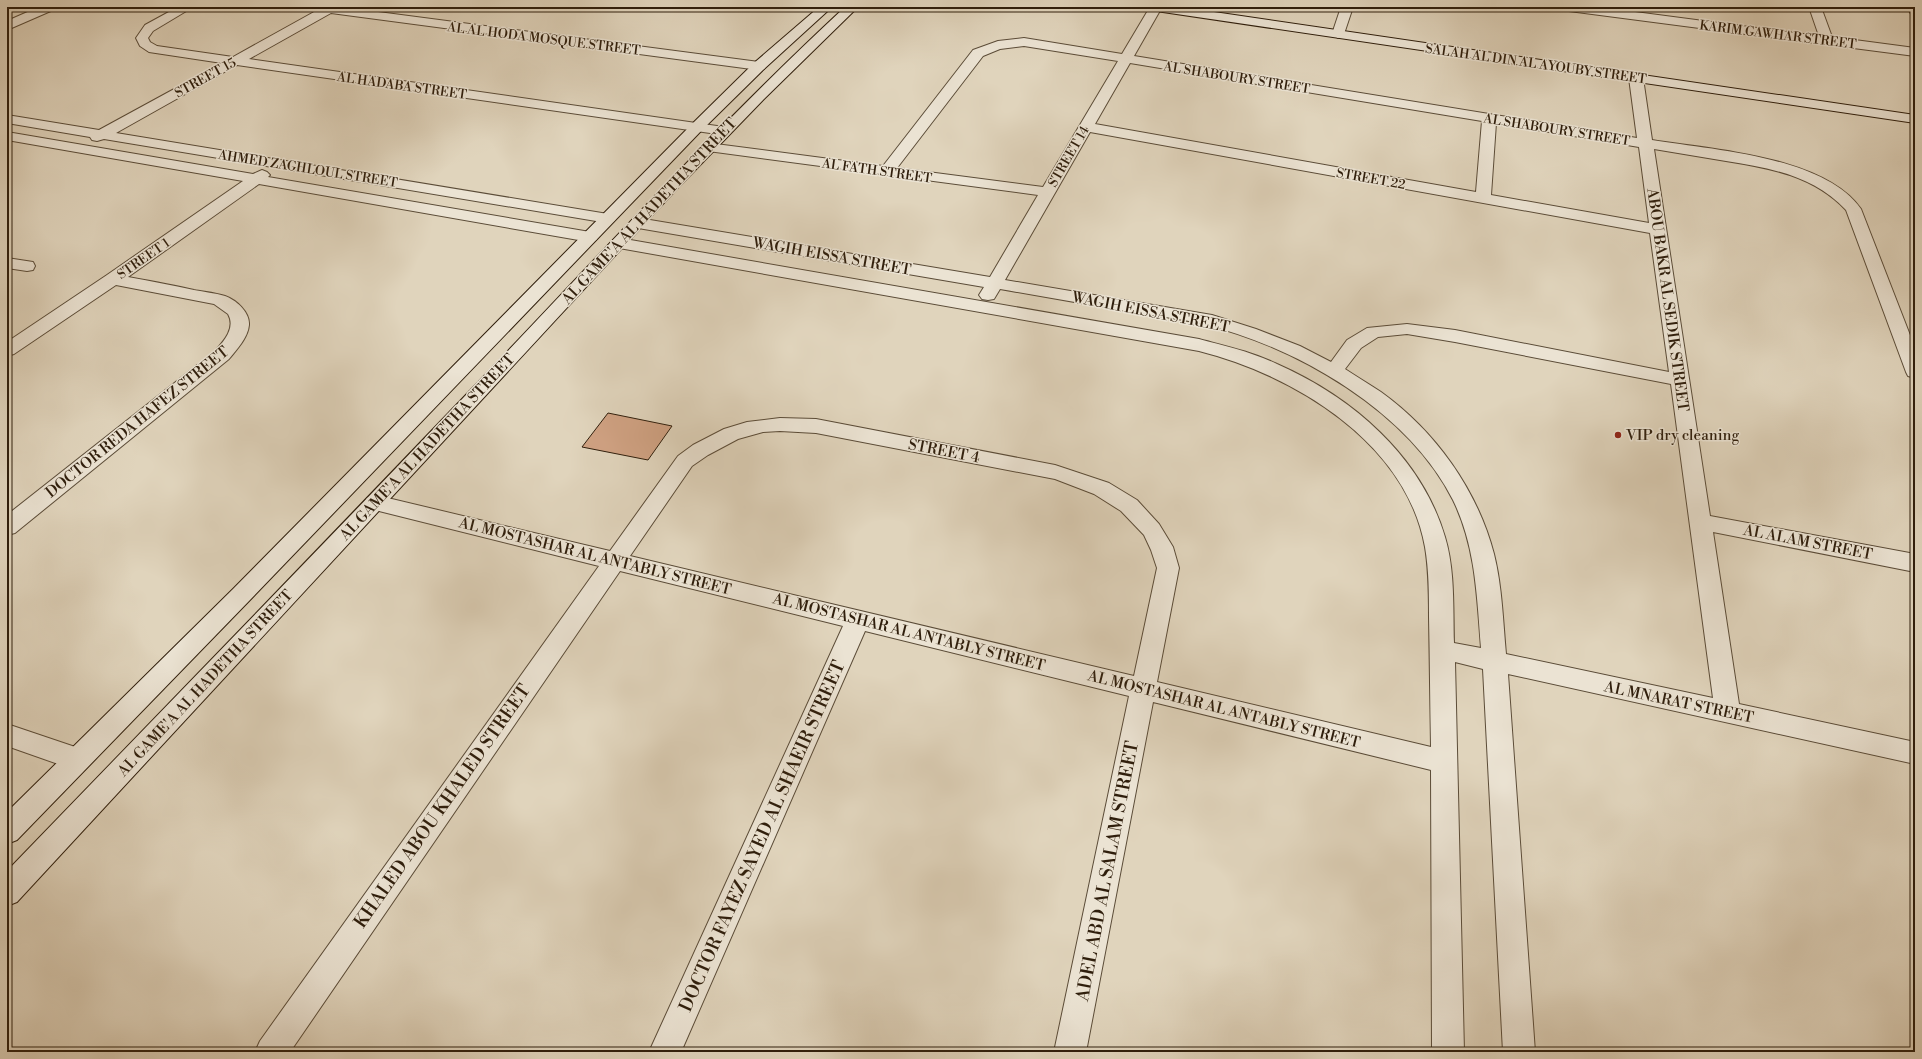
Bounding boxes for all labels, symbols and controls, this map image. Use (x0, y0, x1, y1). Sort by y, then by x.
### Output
street label: KARIM GAWHAR STREET (1699, 17, 1857, 53)
street label: AL AL HODA MOSQUE STREET (445, 19, 641, 59)
street label: SALAH AL DIN AL AYOUBY STREET (1424, 41, 1648, 87)
street label: STREET 15 (172, 54, 239, 101)
street label: AL SHABOURY STREET (1161, 58, 1311, 97)
street label: AL HADABA STREET (335, 69, 468, 103)
street label: AL SHABOURY STREET (1481, 110, 1631, 149)
street label: AL GAME'A AL HADETHA STREET (557, 114, 741, 309)
street label: STREET 14 (1045, 123, 1093, 190)
street label: AHMED ZAGHLOUL STREET (216, 147, 399, 191)
street label: AL FATH STREET (820, 155, 933, 187)
street label: STREET 22 (1335, 165, 1407, 193)
street label: ABOU BAKR AL SEDIK STREET (1642, 186, 1693, 413)
street label: WAGIH EISSA STREET (750, 233, 913, 280)
street label: STREET 1 (114, 235, 173, 283)
street label: WAGIH EISSA STREET (1069, 288, 1232, 337)
street label: DOCTOR REDA HAFEZ STREET (42, 342, 233, 502)
street label: AL GAME'A AL HADETHA STREET (335, 350, 519, 545)
place label: VIP dry cleaning (1625, 426, 1740, 445)
marker: VIP dry cleaning (1613, 430, 1623, 440)
street label: STREET 4 (907, 435, 981, 468)
street label: AL MOSTASHAR AL ANTABLY STREET (456, 513, 733, 600)
street label: AL ALAM STREET (1741, 520, 1875, 564)
street label: AL GAME'A AL HADETHA STREET (113, 586, 297, 781)
street label: AL MOSTASHAR AL ANTABLY STREET (770, 589, 1047, 676)
street label: DOCTOR FAYEZ SAYED AL SHAEIR STREET (674, 657, 851, 1015)
street label: AL MOSTASHAR AL ANTABLY STREET (1085, 666, 1362, 753)
street label: AL MNARAT STREET (1602, 677, 1756, 728)
street label: KHALED ABOU KHALED STREET (349, 680, 536, 933)
street label: ADEL ABD AL SALAM STREET (1071, 739, 1144, 1004)

